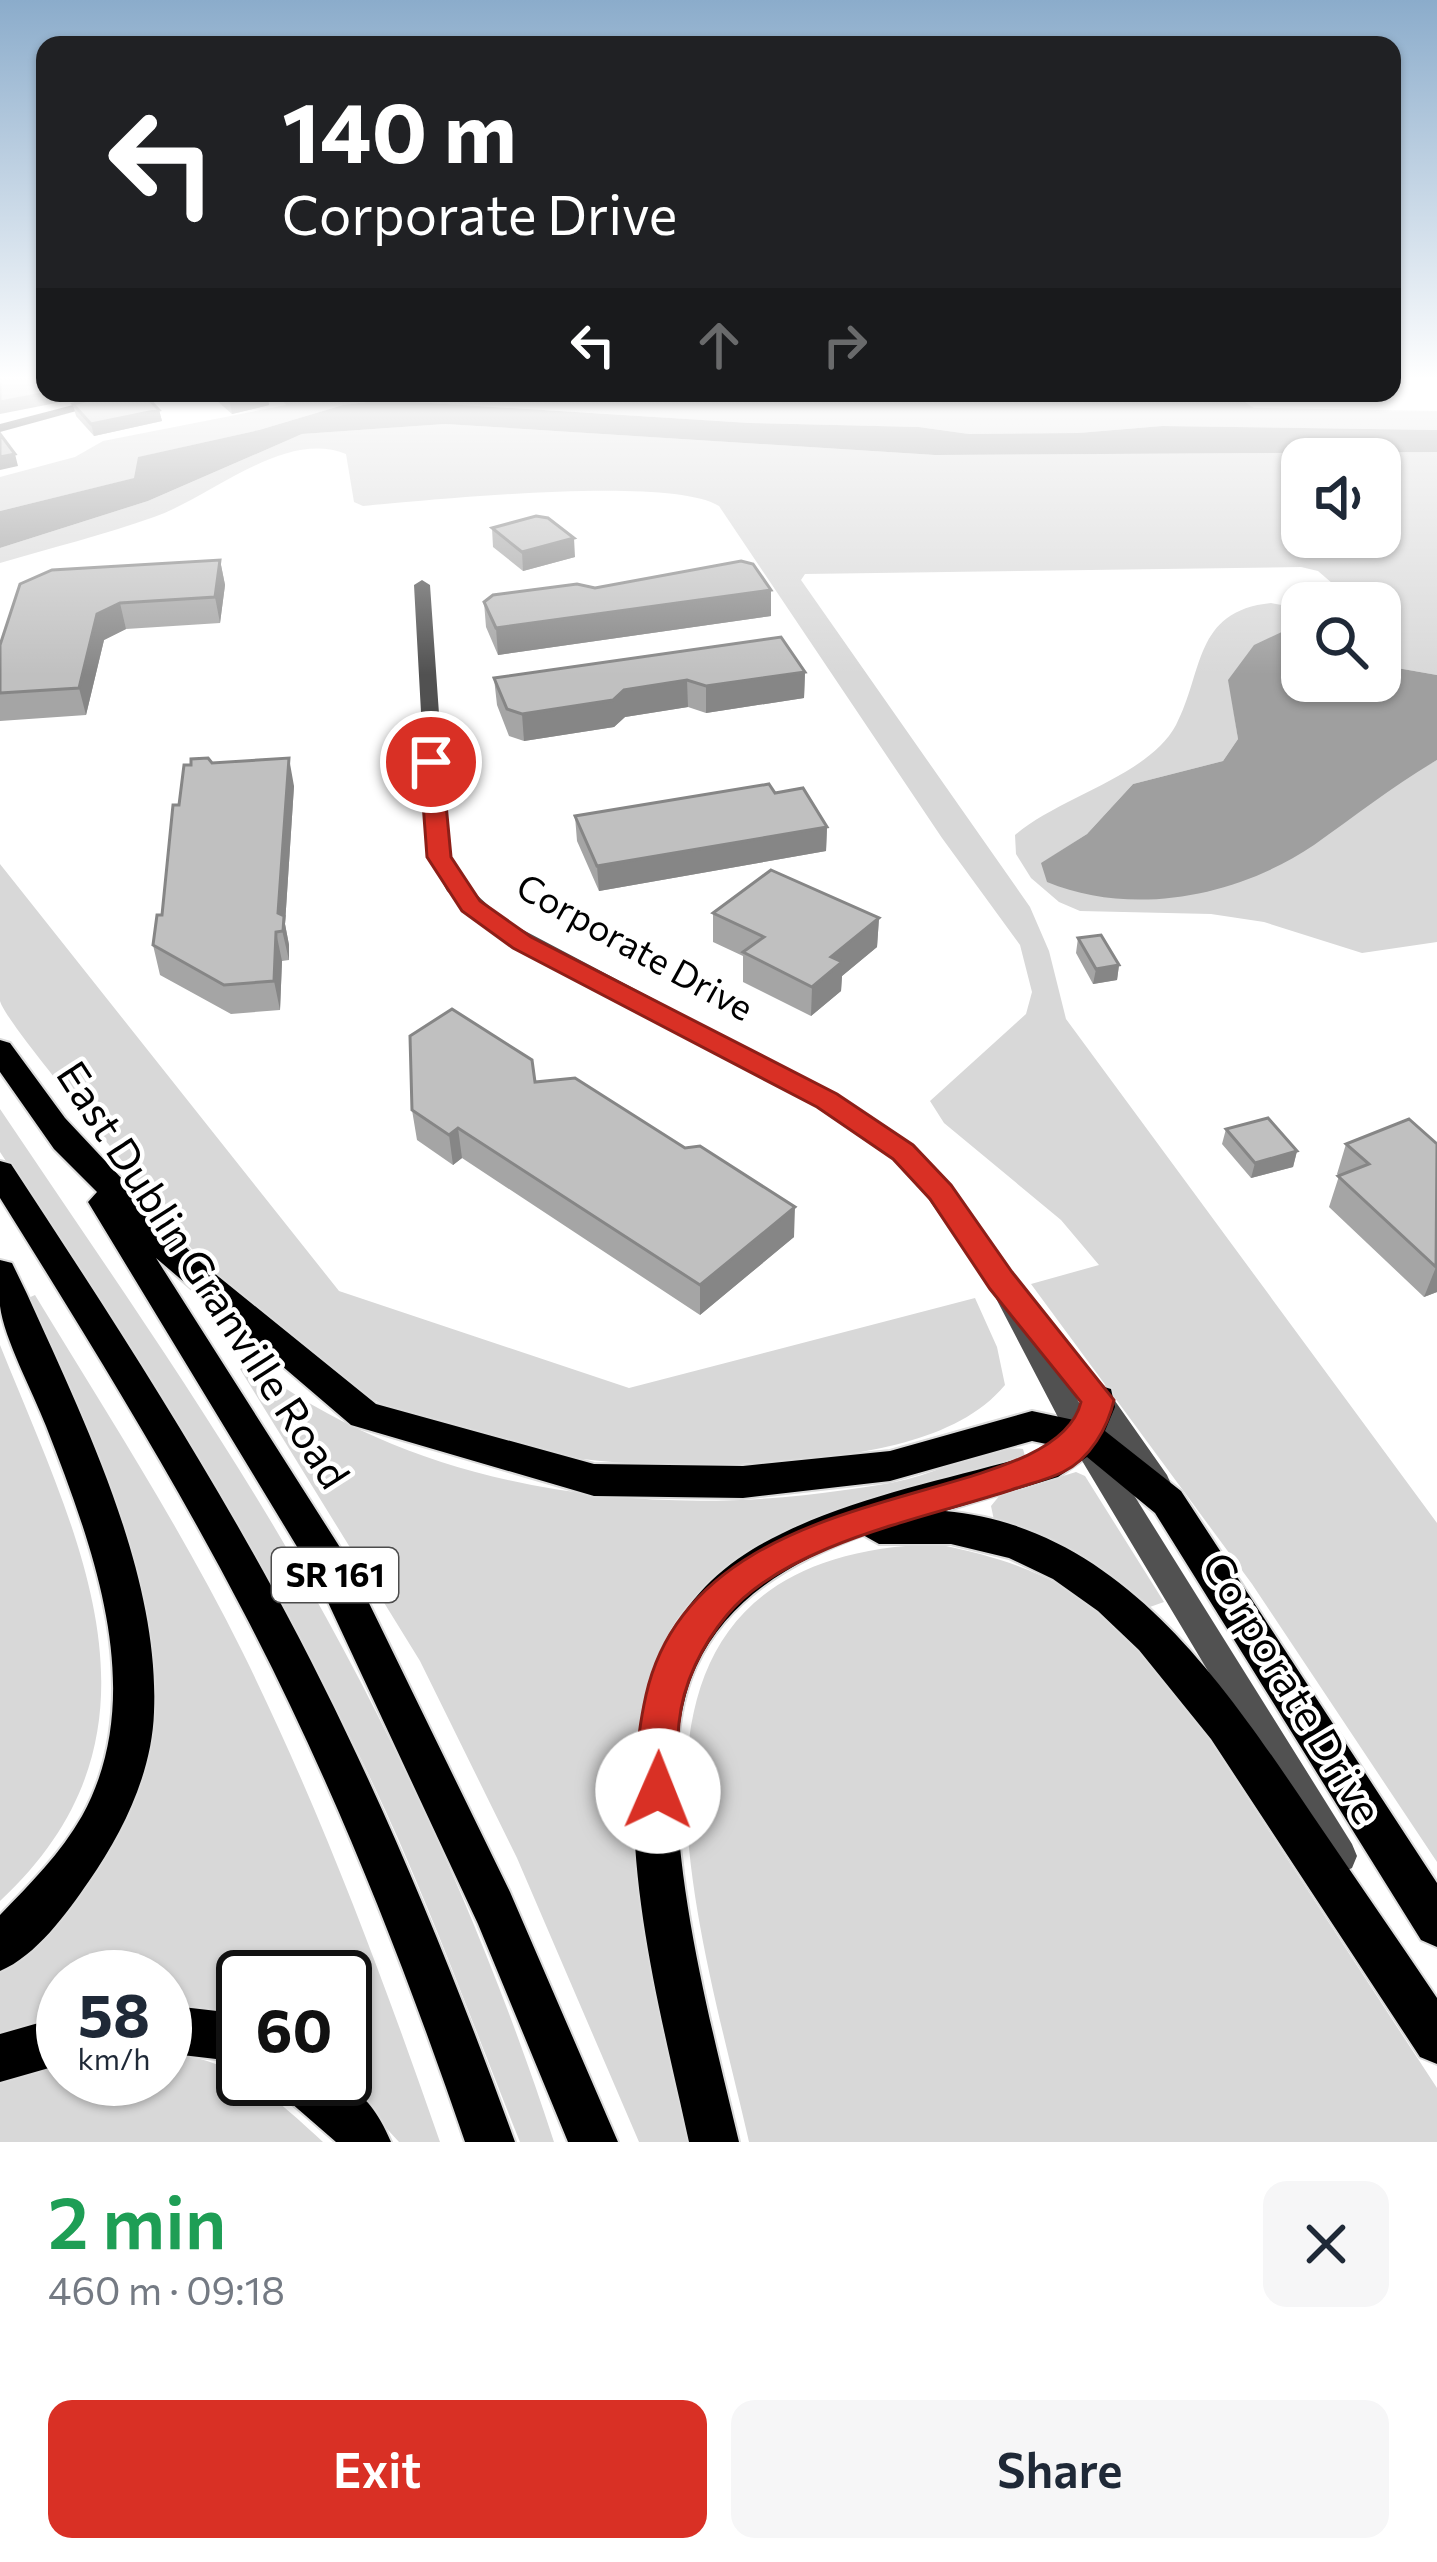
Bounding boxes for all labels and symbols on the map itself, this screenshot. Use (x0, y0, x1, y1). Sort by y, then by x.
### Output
pin (380, 711, 482, 813)
street label: Corporate Drive (510, 862, 762, 1028)
street label: East Dublin Granville Road (47, 1051, 362, 1497)
street label: Corporate Drive (1192, 1542, 1395, 1832)
road number: SR 161 (272, 1548, 398, 1602)
position arrow (595, 1728, 721, 1854)
speed limit sign: 60 (216, 1950, 372, 2106)

